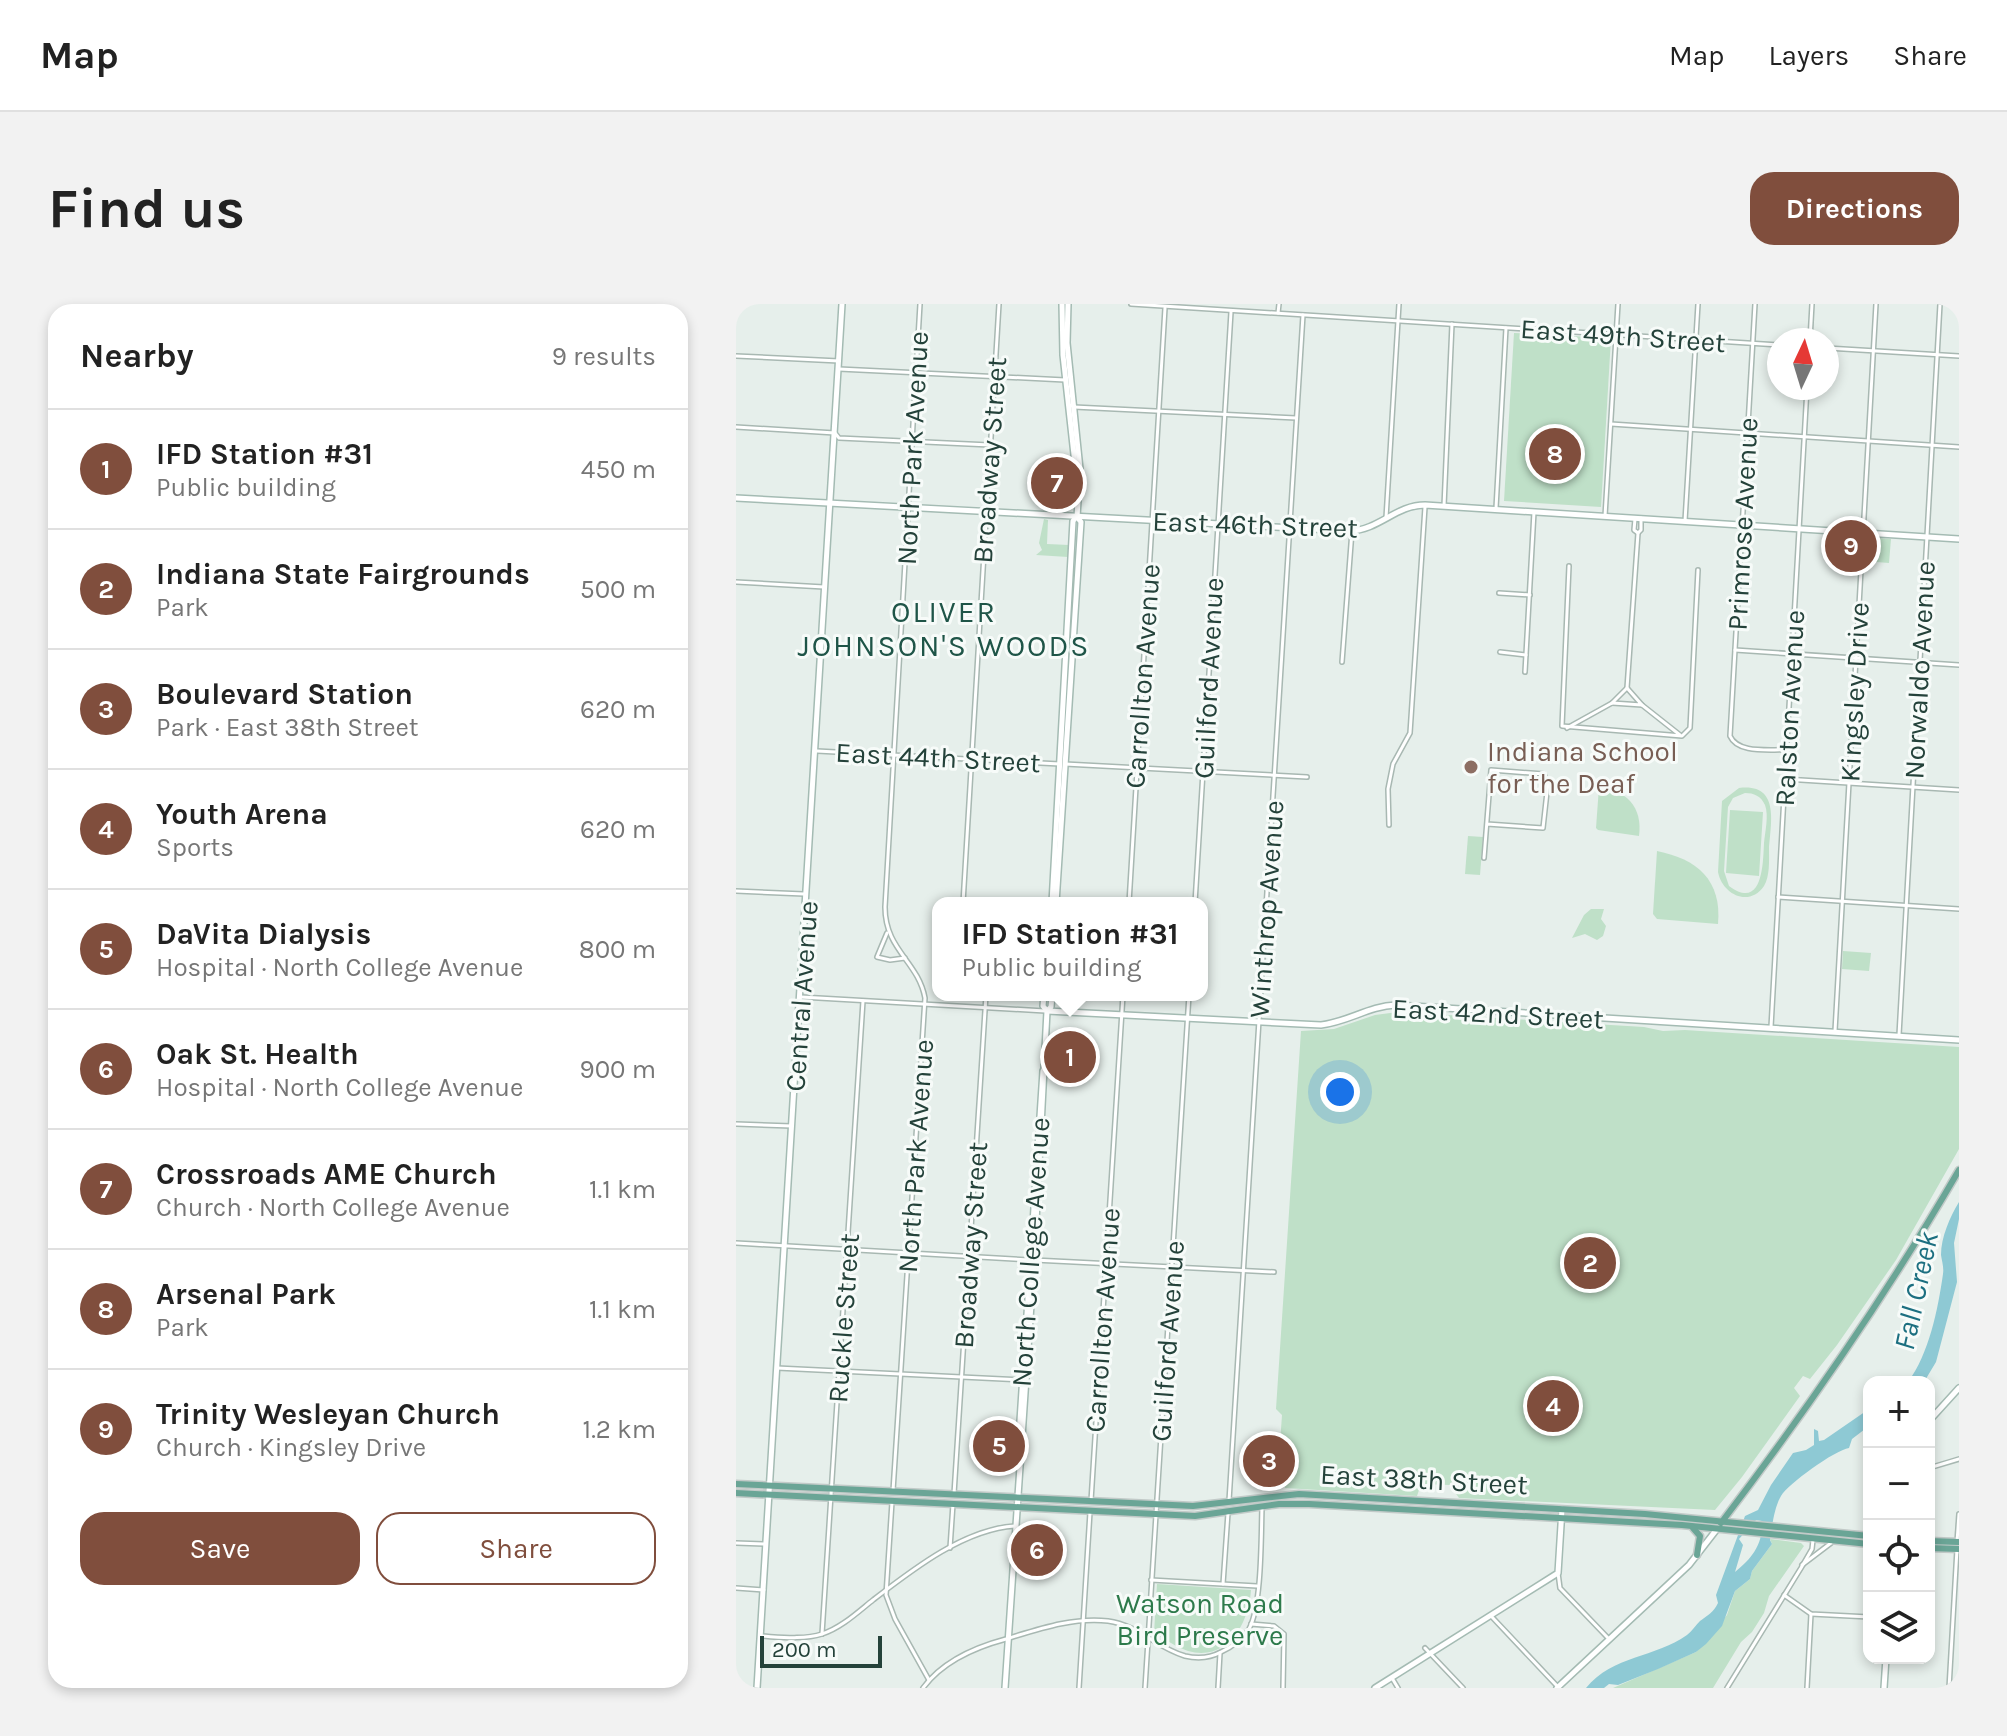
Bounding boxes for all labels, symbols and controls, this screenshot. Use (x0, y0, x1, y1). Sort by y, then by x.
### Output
text: Map (40, 33, 119, 78)
text: Map (1669, 39, 1724, 72)
text: Layers (1768, 39, 1849, 72)
text: Share (1893, 39, 1967, 72)
button: Directions (1750, 172, 1959, 245)
text: Find us (48, 176, 245, 241)
street label: East 49th Street (1519, 312, 1727, 359)
north arrow (1767, 328, 1839, 400)
street label: North Park Avenue (890, 330, 935, 566)
text: Nearby (80, 336, 194, 376)
text: 9 results (552, 341, 656, 372)
street label: Broadway Street (966, 356, 1013, 564)
street label: Primrose Avenue (1720, 417, 1765, 631)
pin: 8 (1529, 424, 1581, 484)
text: IFD Station #31 (156, 436, 373, 472)
pin: 7 (1031, 453, 1083, 513)
text: 1 (101, 454, 111, 485)
text: 450 m (581, 454, 656, 485)
text: Public building (156, 472, 336, 503)
street label: East 46th Street (1152, 504, 1358, 545)
pin: 9 (1825, 516, 1877, 576)
text: Indiana State Fairgrounds (156, 556, 530, 592)
street label: Norwaldo Avenue (1897, 560, 1942, 780)
street label: Carrollton Avenue (1118, 562, 1167, 790)
text: 2 (98, 574, 114, 605)
text: 500 m (580, 574, 656, 605)
street label: Guilford Avenue (1187, 577, 1230, 780)
text: Park (156, 592, 209, 623)
district label: OLIVER JOHNSON'S WOODS (798, 594, 1090, 664)
street label: Kingsley Drive (1833, 601, 1876, 783)
street label: Ralston Avenue (1768, 609, 1811, 807)
text: Boulevard Station (156, 676, 413, 712)
text: 3 (98, 694, 114, 725)
text: 620 m (580, 694, 656, 725)
text: Park · East 38th Street (156, 712, 419, 743)
place label: Indiana School for the Deaf (1487, 735, 1678, 800)
street label: East 44th Street (835, 736, 1041, 779)
marker: Indiana School for the Deaf (1462, 758, 1480, 776)
text: Youth Arena (156, 796, 328, 832)
street label: Winthrop Avenue (1242, 799, 1291, 1019)
text: 4 (98, 814, 114, 845)
text: 620 m (580, 814, 656, 845)
text: Sports (156, 832, 234, 863)
popup (932, 897, 1208, 1001)
street label: Central Avenue (778, 900, 825, 1093)
text: DaVita Dialysis (156, 916, 371, 952)
text: IFD Station #31 (962, 916, 1178, 952)
text: 5 (98, 934, 114, 965)
text: 800 m (579, 934, 656, 965)
text: Hospital · North College Avenue (156, 952, 523, 983)
text: Public building (962, 952, 1141, 983)
street label: East 42nd Street (1391, 991, 1605, 1036)
pin: 1 (1044, 1027, 1096, 1087)
text: Oak St. Health (156, 1036, 359, 1072)
street label: North Park Avenue (891, 1038, 940, 1274)
text: 6 (98, 1054, 114, 1085)
text: 900 m (580, 1054, 656, 1085)
text: Hospital · North College Avenue (156, 1072, 523, 1103)
your location (1320, 1072, 1360, 1112)
street label: North College Avenue (1005, 1116, 1056, 1388)
street label: Broadway Street (947, 1141, 994, 1349)
text: Crossroads AME Church (156, 1156, 497, 1192)
text: 7 (100, 1174, 112, 1205)
text: 1.1 km (589, 1174, 656, 1205)
text: Church · North College Avenue (156, 1192, 510, 1223)
street label: Carrollton Avenue (1078, 1206, 1127, 1434)
water label: Fall Creek (1886, 1228, 1946, 1353)
street label: Ruckle Street (821, 1232, 866, 1404)
pin: 2 (1564, 1233, 1616, 1293)
street label: Guilford Avenue (1144, 1239, 1191, 1443)
text: Arsenal Park (156, 1276, 336, 1312)
text: 8 (98, 1294, 114, 1325)
text: 1.1 km (589, 1294, 656, 1325)
text: Park (156, 1312, 209, 1343)
pin: 4 (1527, 1376, 1579, 1436)
map controls (1863, 1376, 1935, 1664)
button: + (1863, 1376, 1935, 1448)
text: Trinity Wesleyan Church (156, 1396, 500, 1432)
text: 9 (98, 1414, 114, 1445)
text: 1.2 km (583, 1414, 656, 1445)
pin: 5 (973, 1416, 1025, 1476)
pin: 3 (1243, 1431, 1295, 1491)
text: Church · Kingsley Drive (156, 1432, 426, 1463)
button: − (1863, 1448, 1935, 1520)
street label: East 38th Street (1319, 1458, 1529, 1501)
button: Save (80, 1512, 360, 1585)
button: Share (376, 1512, 656, 1585)
pin: 6 (1011, 1520, 1063, 1580)
button: locate (1863, 1520, 1935, 1592)
park label: Watson Road Bird Preserve (1116, 1587, 1284, 1652)
button: layers (1863, 1592, 1935, 1664)
scale bar (760, 1632, 882, 1668)
text: 200 m (772, 1637, 837, 1663)

